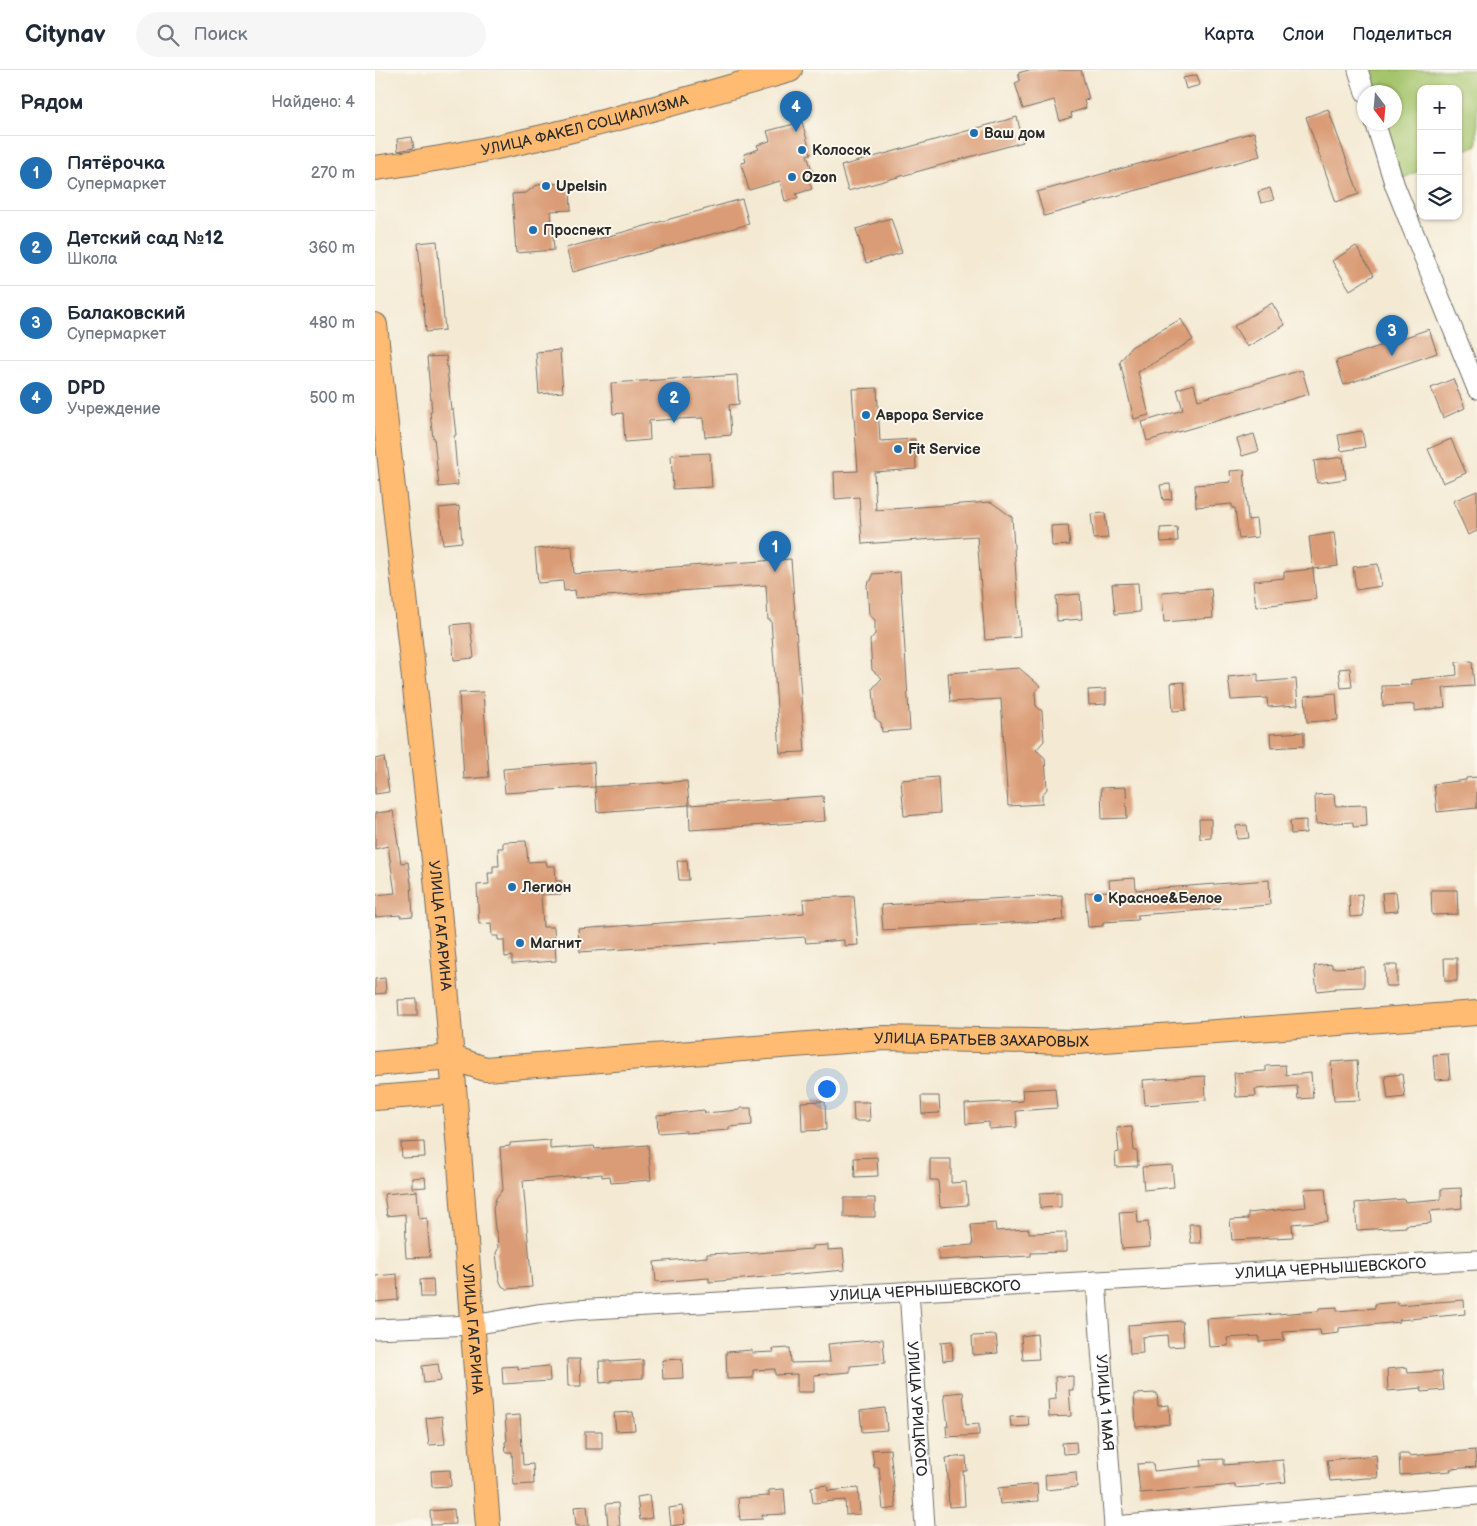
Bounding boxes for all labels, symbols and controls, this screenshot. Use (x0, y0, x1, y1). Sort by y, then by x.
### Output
search box (136, 12, 486, 57)
text: Citynav (25, 20, 106, 49)
icon: search (154, 21, 182, 49)
text: Поиск (194, 23, 248, 46)
text: Карта (1204, 24, 1254, 45)
text: Слои (1282, 24, 1324, 45)
text: Поделиться (1352, 24, 1452, 45)
north arrow (1357, 85, 1402, 130)
map controls (1417, 85, 1462, 220)
button: + (1417, 85, 1462, 130)
text: Рядом (20, 90, 83, 115)
street label: УЛИЦА ФАКЕЛ СОЦИАЛИЗМА (479, 90, 691, 160)
pin: 4 (780, 91, 812, 132)
text: Найдено: 4 (271, 93, 355, 112)
place label: Ваш дом (984, 124, 1045, 143)
marker: Ваш дом (968, 127, 980, 139)
button: − (1417, 130, 1462, 175)
place label: Колосок (812, 141, 872, 160)
marker: Колосок (796, 144, 808, 156)
text: Пятёрочка (67, 152, 165, 175)
text: 1 (33, 164, 39, 183)
text: 270 m (311, 164, 355, 183)
place label: Ozon (802, 168, 837, 187)
marker: Ozon (786, 171, 798, 183)
text: Супермаркет (67, 175, 166, 194)
button: layers (1417, 175, 1462, 220)
place label: Upelsin (556, 177, 607, 196)
marker: Upelsin (540, 180, 552, 192)
place label: Проспект (543, 221, 612, 240)
marker: Проспект (527, 224, 539, 236)
text: Детский сад №12 (67, 227, 224, 250)
text: 2 (31, 239, 41, 258)
text: 360 m (308, 239, 355, 258)
text: Школа (67, 250, 117, 269)
text: Балаковский (67, 302, 186, 325)
text: 3 (31, 314, 41, 333)
text: 480 m (309, 314, 355, 333)
pin: 3 (1376, 315, 1408, 356)
text: Супермаркет (67, 325, 166, 344)
text: DPD (67, 377, 105, 400)
pin: 2 (658, 382, 690, 423)
text: 4 (31, 389, 41, 408)
text: 500 m (309, 389, 355, 408)
text: Учреждение (67, 400, 160, 419)
place label: Аврора Service (875, 406, 984, 425)
marker: Аврора Service (860, 409, 872, 421)
place label: Fit Service (908, 440, 981, 459)
marker: Fit Service (892, 443, 904, 455)
pin: 1 (759, 531, 791, 572)
street label: УЛИЦА ГАГАРИНА (425, 859, 456, 992)
place label: Легион (521, 878, 571, 897)
marker: Легион (506, 881, 518, 893)
place label: Красное&Белое (1108, 889, 1222, 908)
marker: Красное&Белое (1092, 892, 1104, 904)
place label: Магнит (530, 934, 582, 953)
marker: Магнит (514, 937, 526, 949)
street label: УЛИЦА БРАТЬЕВ ЗАХАРОВЫХ (873, 1028, 1089, 1052)
your location (814, 1076, 840, 1102)
street label: УЛИЦА ЧЕРНЫШЕВСКОГО (1234, 1253, 1427, 1283)
street label: УЛИЦА ГАГАРИНА (458, 1263, 487, 1396)
street label: УЛИЦА ЧЕРНЫШЕВСКОГО (829, 1276, 1022, 1305)
street label: УЛИЦА УРИЦКОГО (903, 1340, 931, 1477)
street label: УЛИЦА 1 МАЯ (1092, 1354, 1118, 1452)

